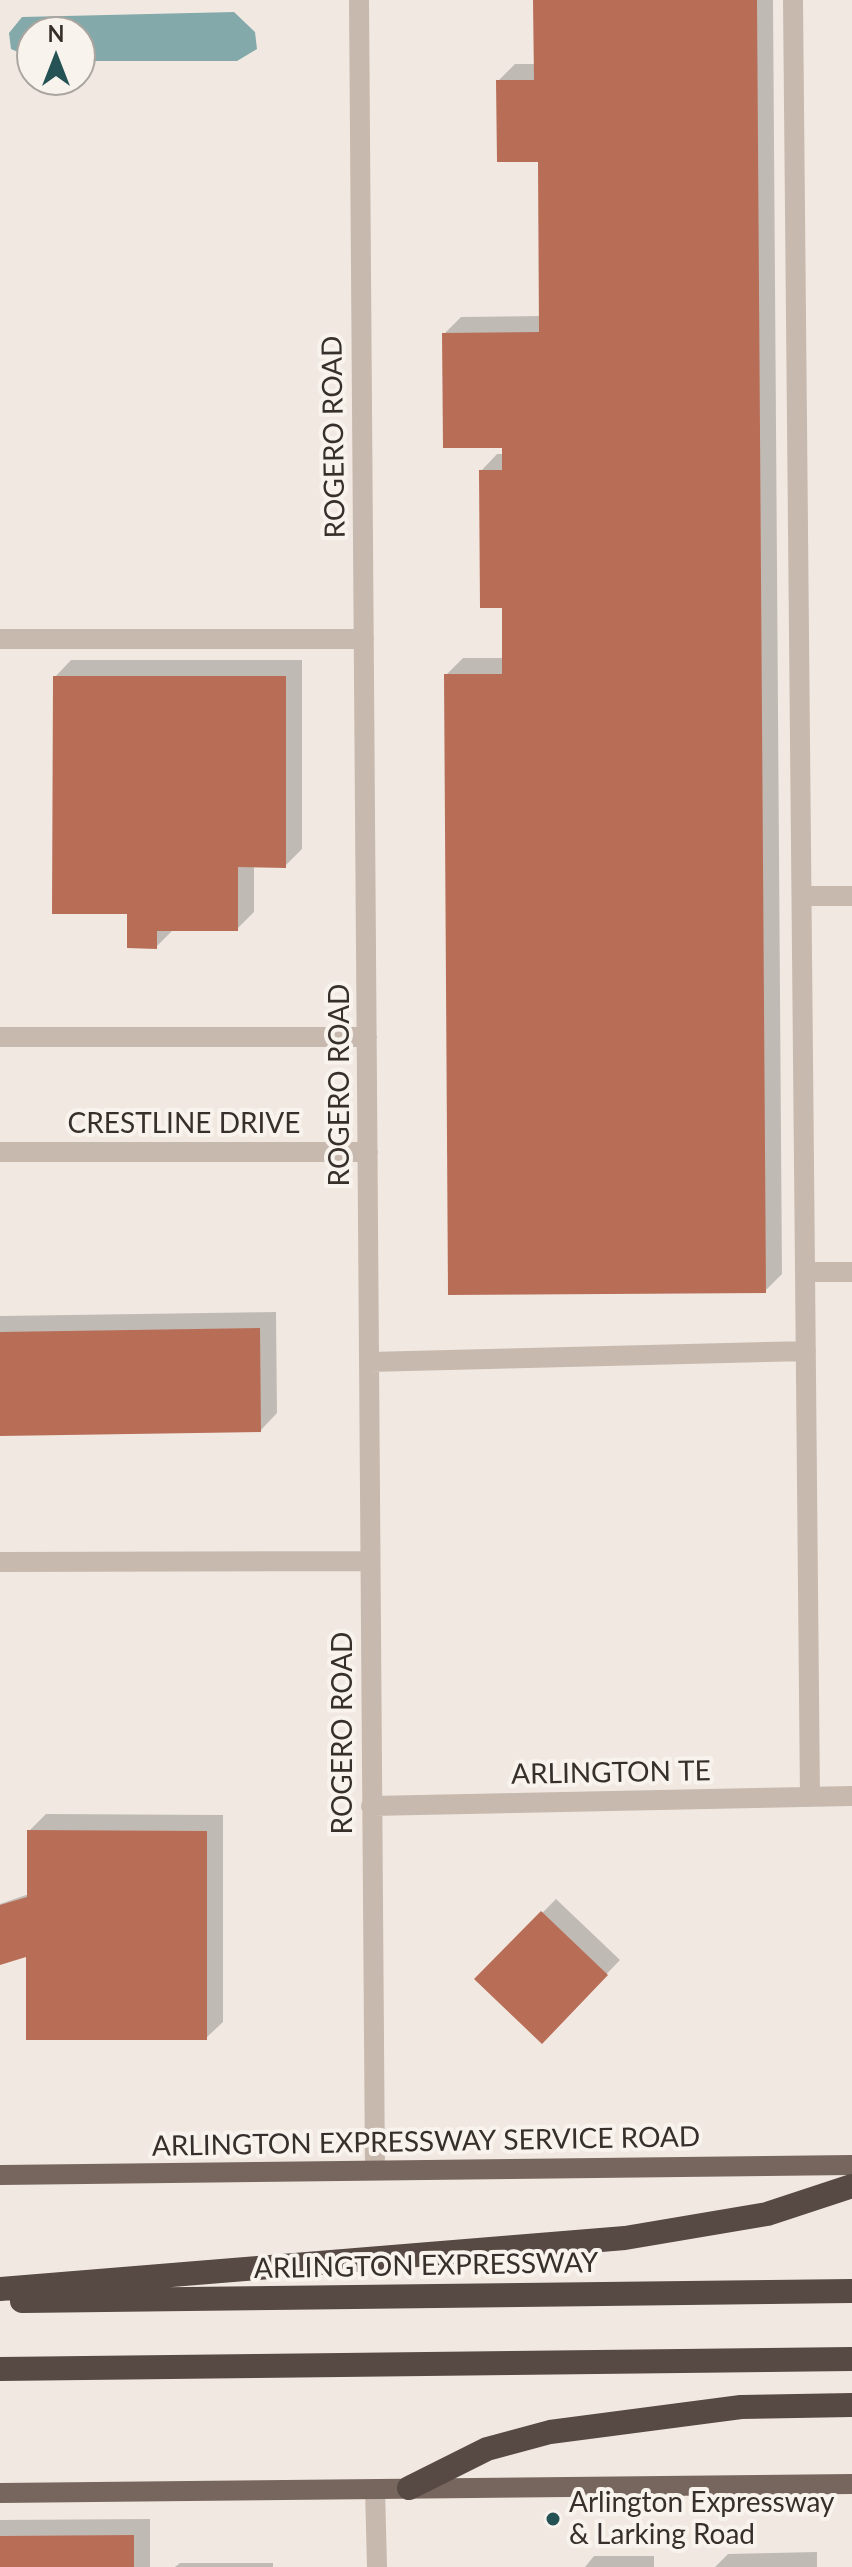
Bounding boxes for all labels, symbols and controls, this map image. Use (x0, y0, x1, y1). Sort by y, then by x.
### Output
north arrow (16, 16, 96, 96)
text: N (48, 20, 64, 47)
street label: ROGERO ROAD (315, 335, 353, 539)
street label: ROGERO ROAD (323, 984, 357, 1186)
street label: CRESTLINE DRIVE (68, 1107, 300, 1141)
street label: ROGERO ROAD (326, 1632, 360, 1834)
street label: ARLINGTON TE (511, 1754, 711, 1792)
street label: ARLINGTON EXPRESSWAY SERVICE ROAD (152, 2120, 700, 2164)
street label: ARLINGTON EXPRESSWAY (253, 2246, 599, 2286)
place label: Arlington Expressway & Larking Road (569, 2486, 835, 2552)
marker: Arlington Expressway & Larking Road (544, 2510, 562, 2528)

